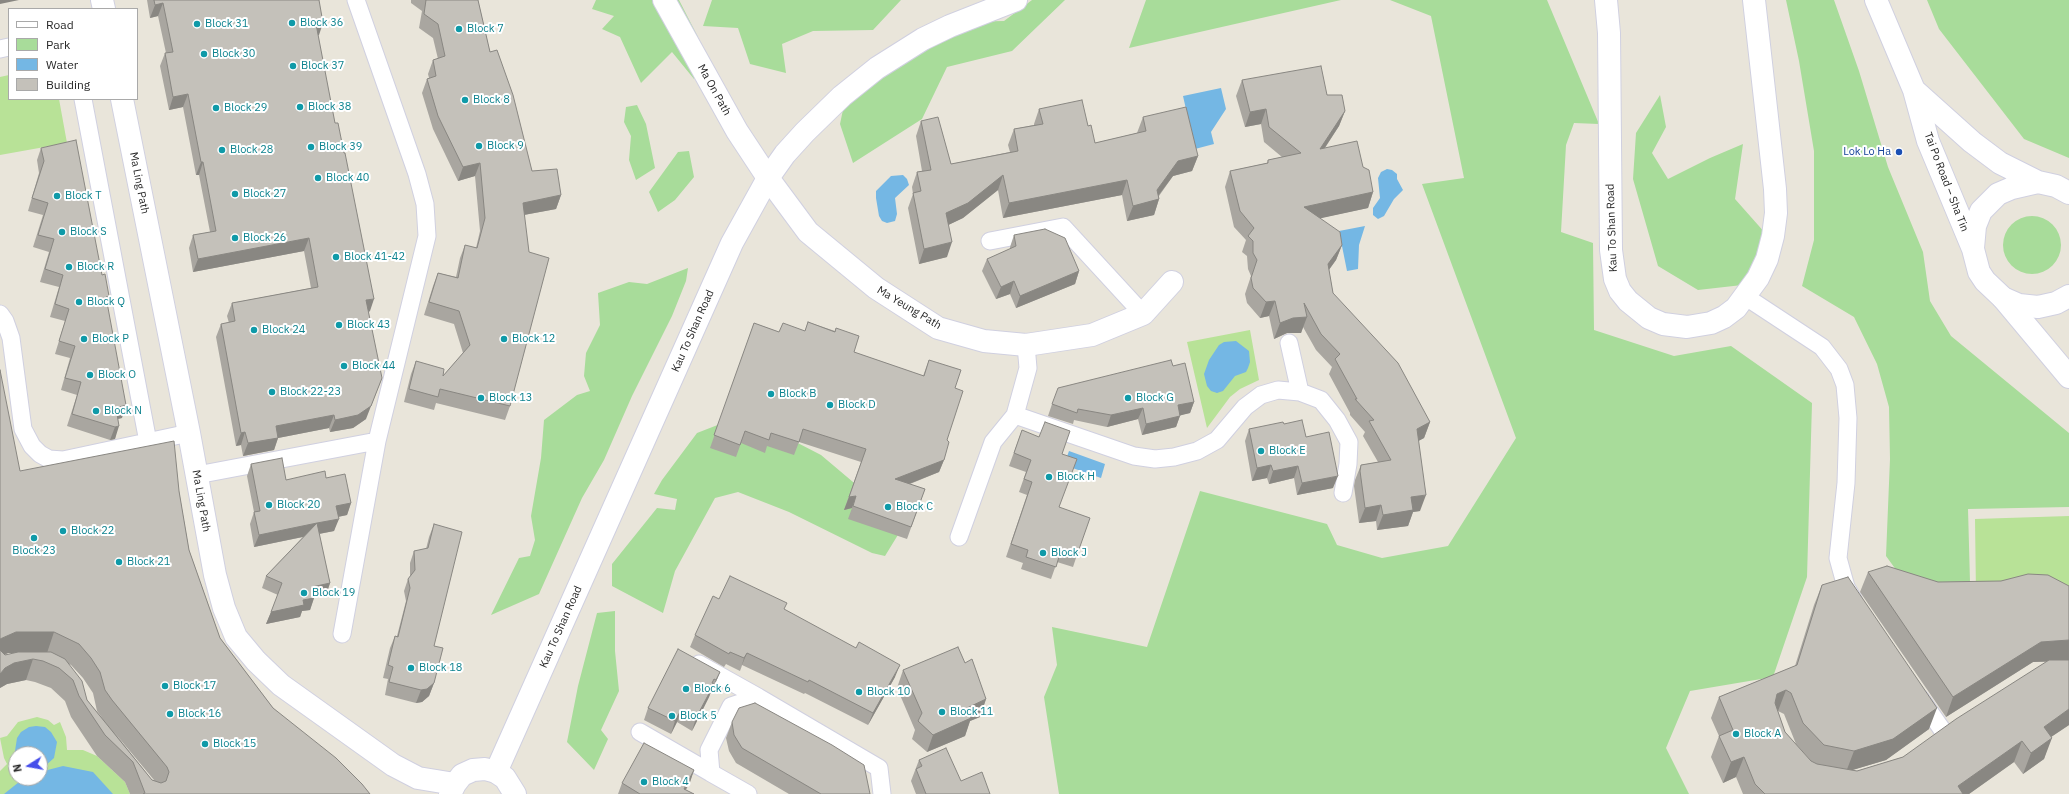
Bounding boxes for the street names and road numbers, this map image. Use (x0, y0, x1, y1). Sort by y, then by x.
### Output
street label: Ma On Path (695, 62, 733, 118)
street label: Tai Po Road – Sha Tin (1921, 130, 1971, 234)
street label: Ma Ling Path (127, 151, 151, 215)
street label: Kau To Shan Road (1604, 184, 1620, 272)
street label: Ma Yeung Path (874, 284, 944, 332)
street label: Kau To Shan Road (669, 288, 717, 374)
street label: Ma Ling Path (189, 469, 213, 533)
street label: Kau To Shan Road (537, 584, 585, 670)

